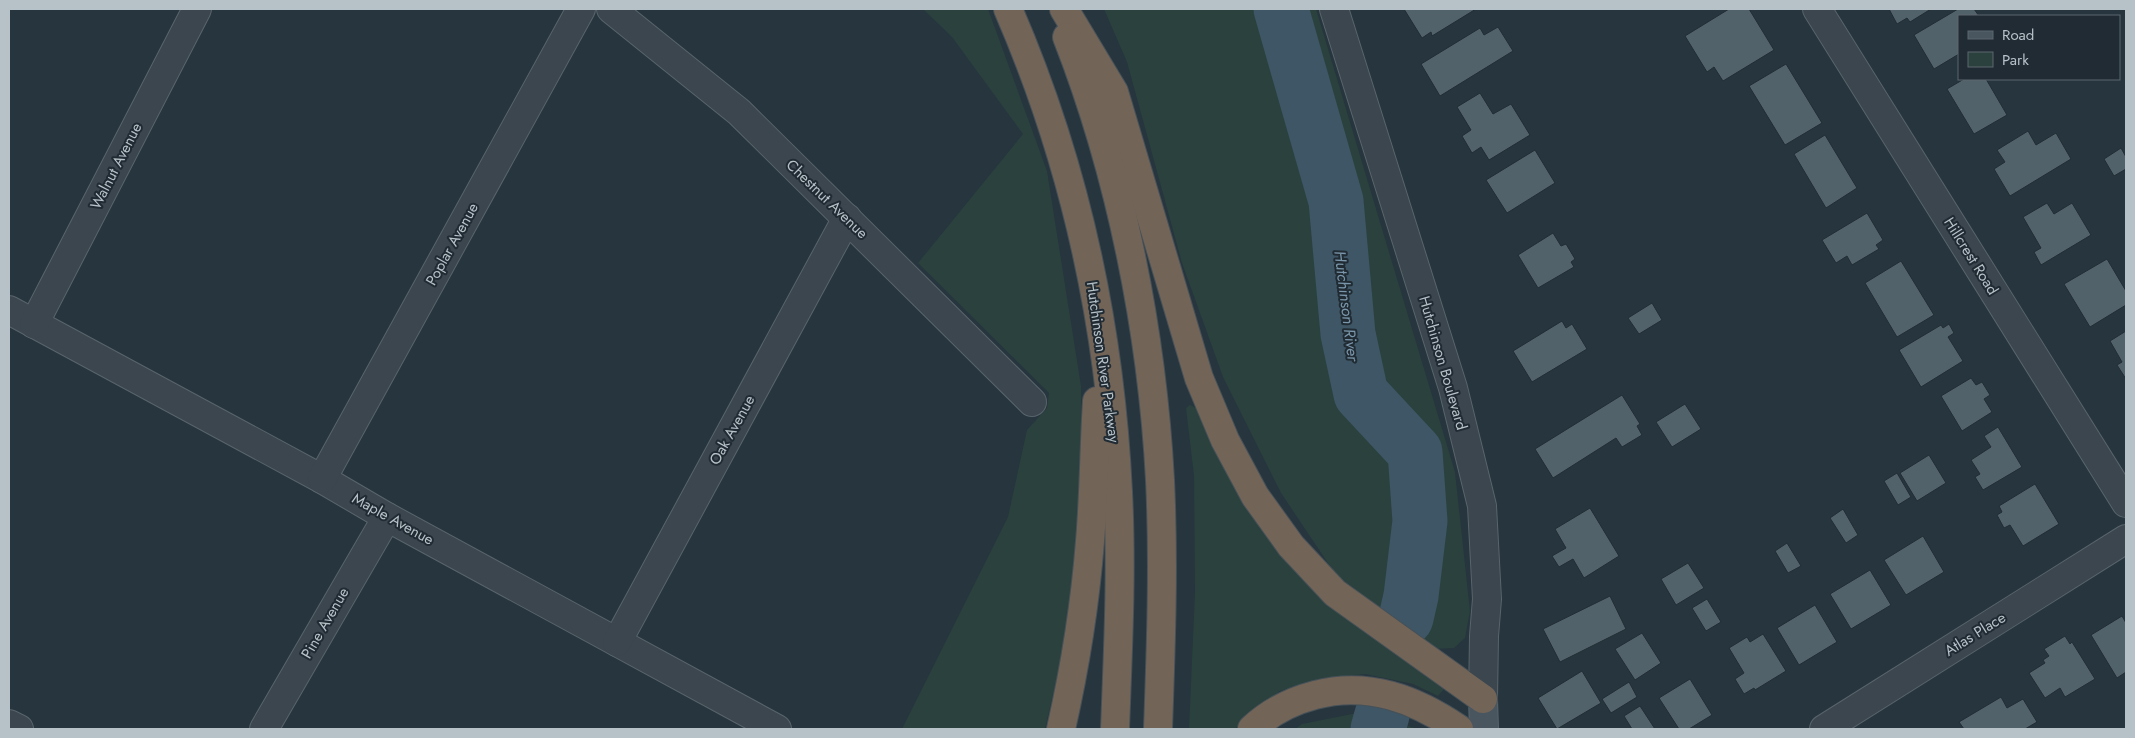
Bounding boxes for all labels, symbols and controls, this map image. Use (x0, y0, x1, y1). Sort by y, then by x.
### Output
legend (1958, 15, 2120, 80)
text: Road (2002, 24, 2034, 46)
text: Park (2002, 49, 2029, 71)
street label: Walnut Avenue (85, 119, 147, 213)
street label: Chestnut Avenue (781, 154, 873, 244)
street label: Poplar Avenue (420, 198, 484, 289)
street label: Hillcrest Road (1938, 213, 2004, 299)
water label: Hutchinson River (1328, 250, 1365, 364)
street label: Hutchinson River Parkway (1081, 280, 1125, 444)
street label: Hutchinson Boulevard (1413, 293, 1473, 433)
street label: Oak Avenue (704, 391, 760, 469)
street label: Maple Avenue (348, 487, 438, 551)
street label: Pine Avenue (296, 583, 354, 663)
street label: Atlas Place (1940, 606, 2010, 661)

